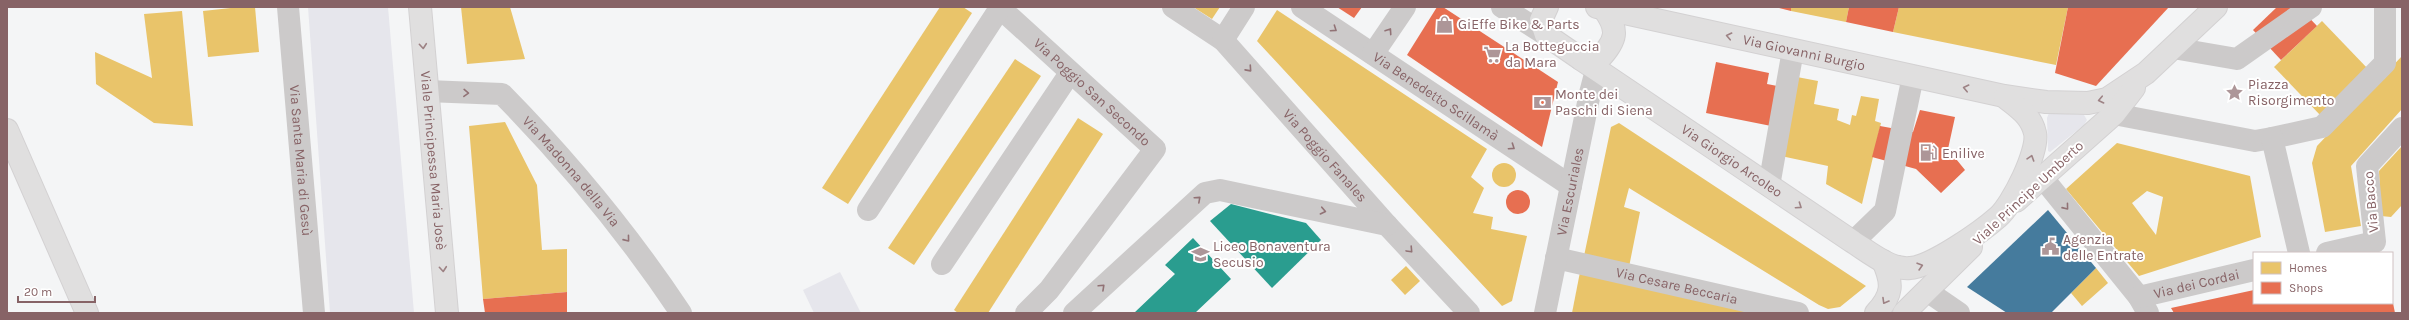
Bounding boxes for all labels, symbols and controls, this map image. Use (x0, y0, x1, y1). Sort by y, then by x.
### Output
shop icon: GiEffe Bike & Parts (1435, 14, 1455, 34)
place label: GiEffe Bike & Parts (1458, 16, 1580, 33)
one-way arrow (1330, 24, 1337, 31)
one-way arrow (1384, 28, 1391, 35)
street label: Via Giovanni Burgio (1741, 31, 1867, 74)
one-way arrow (1726, 32, 1732, 40)
street label: Via Poggio San Secondo (1030, 34, 1154, 149)
place label: La Botteguccia da Mara (1505, 38, 1599, 71)
one-way arrow (418, 43, 427, 49)
supermarket icon: La Botteguccia da Mara (1482, 44, 1502, 64)
street label: Via Benedetto Scillamà (1370, 48, 1502, 144)
one-way arrow (1244, 64, 1251, 72)
street label: Viale Principessa Maria Josè (417, 70, 450, 251)
place label: Piazza Risorgimento (2248, 76, 2334, 109)
place icon: Piazza Risorgimento (2225, 82, 2245, 102)
street label: Via Santa Maria di Gesù (286, 84, 316, 237)
one-way arrow (1962, 84, 1969, 92)
place label: Monte dei Paschi di Siena (1555, 86, 1653, 119)
one-way arrow (463, 88, 469, 97)
bank icon: Monte dei Paschi di Siena (1532, 92, 1552, 112)
one-way arrow (2097, 96, 2104, 104)
street label: Via Poggio Fanales (1279, 105, 1371, 205)
street label: Via Madonna della Via (519, 112, 624, 230)
street label: Via Giorgio Arcoleo (1678, 120, 1786, 201)
street label: Viale Principe Umberto (1969, 137, 2087, 249)
one-way arrow (1508, 142, 1515, 150)
fuel station icon: Enilive (1919, 143, 1939, 163)
place label: Enilive (1942, 145, 1985, 162)
street label: Via Escuriales (1553, 146, 1587, 237)
one-way arrow (2026, 154, 2035, 161)
street label: Via Bacco (2360, 171, 2382, 233)
one-way arrow (1194, 197, 1201, 204)
one-way arrow (1795, 202, 1802, 209)
one-way arrow (2062, 203, 2069, 210)
one-way arrow (1320, 207, 1327, 215)
place label: Agenzia delle Entrate (2063, 231, 2144, 264)
one-way arrow (623, 234, 630, 242)
public building icon: Agenzia delle Entrate (2040, 237, 2060, 257)
place label: Liceo Bonaventura Secusio (1213, 238, 1331, 271)
school or university icon: Liceo Bonaventura Secusio (1190, 244, 1210, 264)
one-way arrow (1405, 245, 1412, 252)
legend (2253, 252, 2393, 304)
text: Homes (2289, 261, 2327, 275)
one-way arrow (1917, 262, 1924, 271)
street label: Via Cesare Beccaria (1614, 263, 1740, 308)
street label: Via dei Cordai (2152, 265, 2241, 302)
one-way arrow (438, 266, 447, 272)
scale bar (18, 278, 95, 304)
text: Shops (2289, 281, 2323, 295)
one-way arrow (1098, 284, 1105, 291)
text: 20 m (24, 285, 52, 299)
one-way arrow (1883, 297, 1890, 304)

